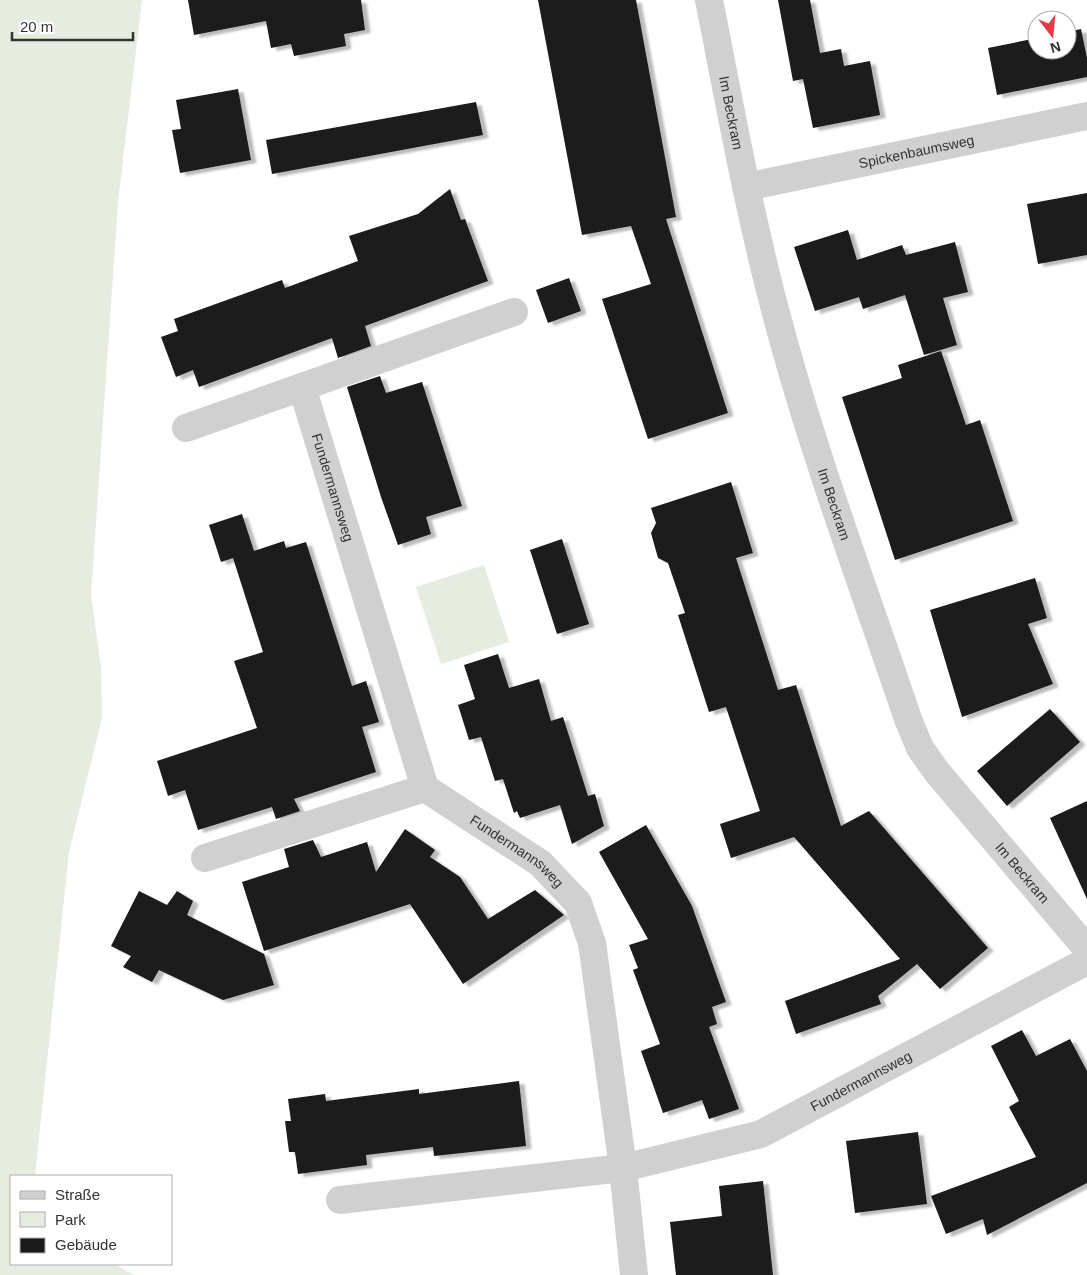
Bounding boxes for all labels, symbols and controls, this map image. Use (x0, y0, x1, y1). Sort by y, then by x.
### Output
scale bar (12, 10, 134, 42)
north arrow (1027, 10, 1077, 60)
text: 20 m (20, 18, 53, 35)
text: N (1049, 38, 1063, 57)
street label: Im Beckram (716, 75, 746, 151)
street label: Spickenbaumsweg (857, 132, 976, 171)
street label: Fundermannsweg (309, 432, 357, 543)
street label: Im Beckram (815, 466, 854, 542)
street label: Fundermannsweg (467, 812, 567, 891)
street label: Im Beckram (992, 839, 1053, 906)
street label: Fundermannsweg (808, 1048, 914, 1114)
legend (10, 1175, 172, 1265)
text: Straße (55, 1186, 100, 1203)
text: Park (55, 1211, 86, 1228)
text: Gebäude (55, 1236, 117, 1253)

